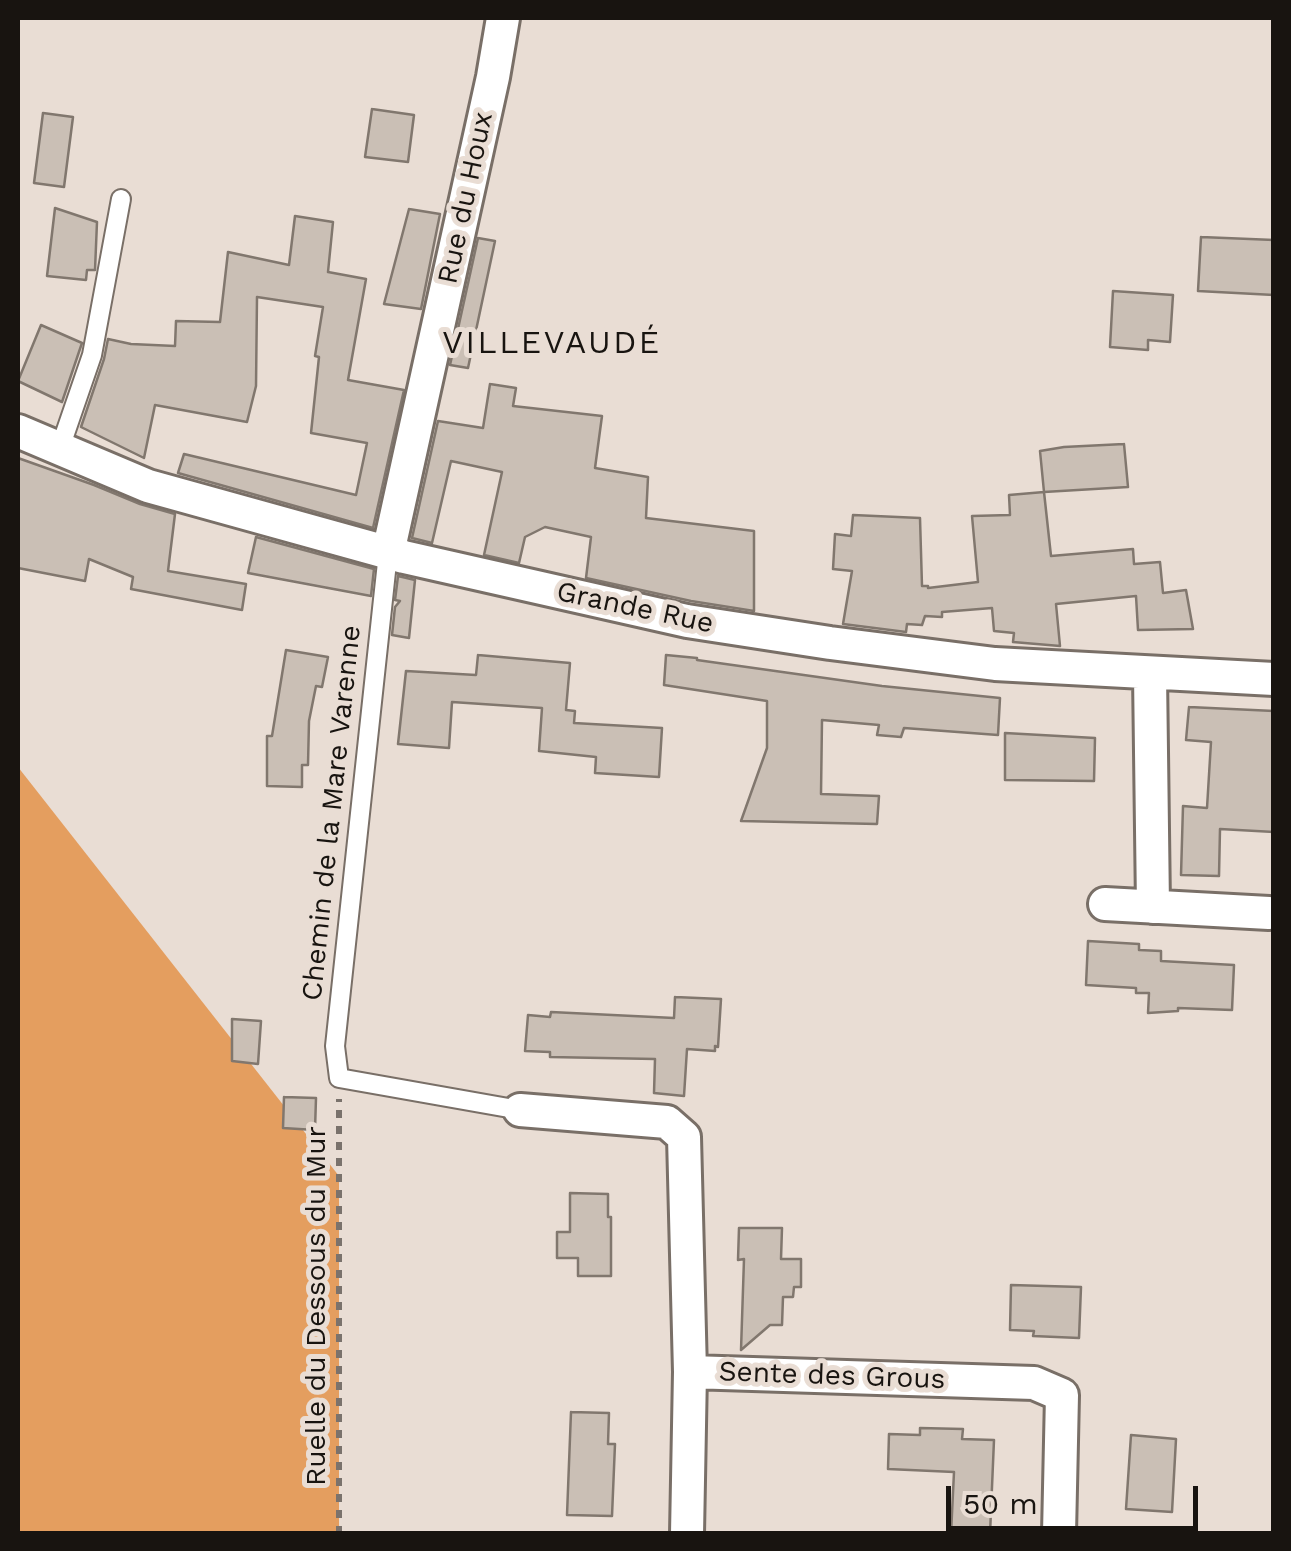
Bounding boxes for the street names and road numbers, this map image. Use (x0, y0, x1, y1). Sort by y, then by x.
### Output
street label: Rue du Houx (431, 109, 501, 287)
street label: Grande Rue (554, 575, 716, 641)
street label: Chemin de la Mare Varenne (296, 624, 368, 1002)
street label: Ruelle du Dessous du Mur (300, 1126, 334, 1486)
street label: Sente des Grous (718, 1355, 946, 1397)

